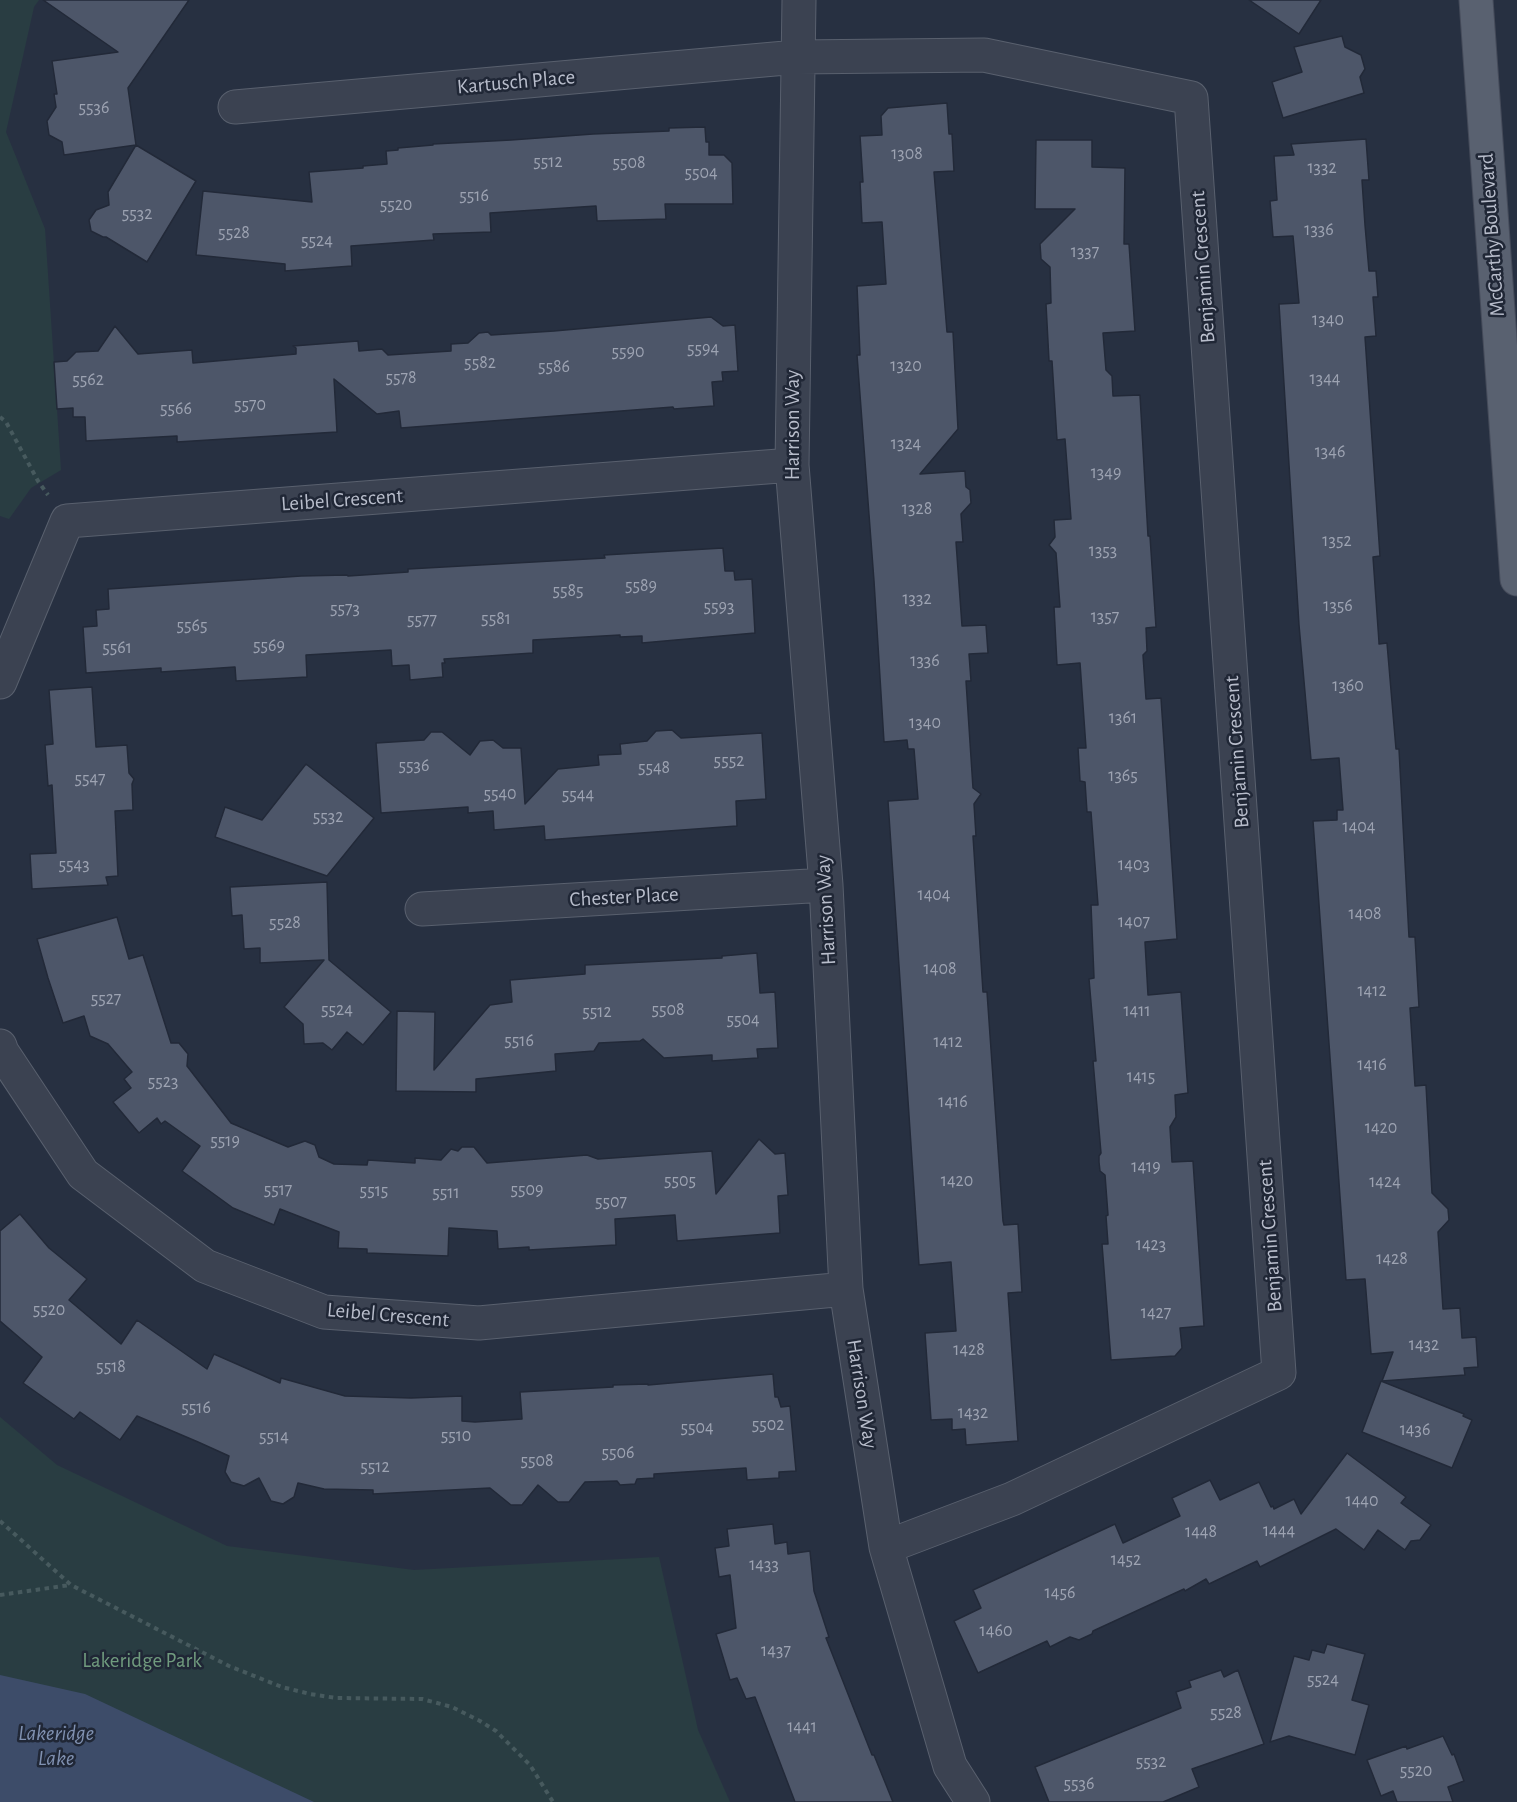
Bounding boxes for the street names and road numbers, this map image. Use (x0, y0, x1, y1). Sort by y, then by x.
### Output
street label: Kartusch Place (456, 64, 576, 100)
street label: McCarthy Boulevard (1474, 152, 1510, 318)
street label: Benjamin Crescent (1185, 190, 1221, 344)
street label: Harrison Way (780, 370, 806, 480)
street label: Leibel Crescent (280, 483, 404, 517)
street label: Benjamin Crescent (1219, 675, 1255, 829)
street label: Harrison Way (811, 854, 841, 966)
street label: Chester Place (569, 882, 679, 912)
street label: Benjamin Crescent (1252, 1159, 1288, 1313)
street label: Leibel Crescent (326, 1297, 450, 1333)
street label: Harrison Way (841, 1338, 883, 1450)

